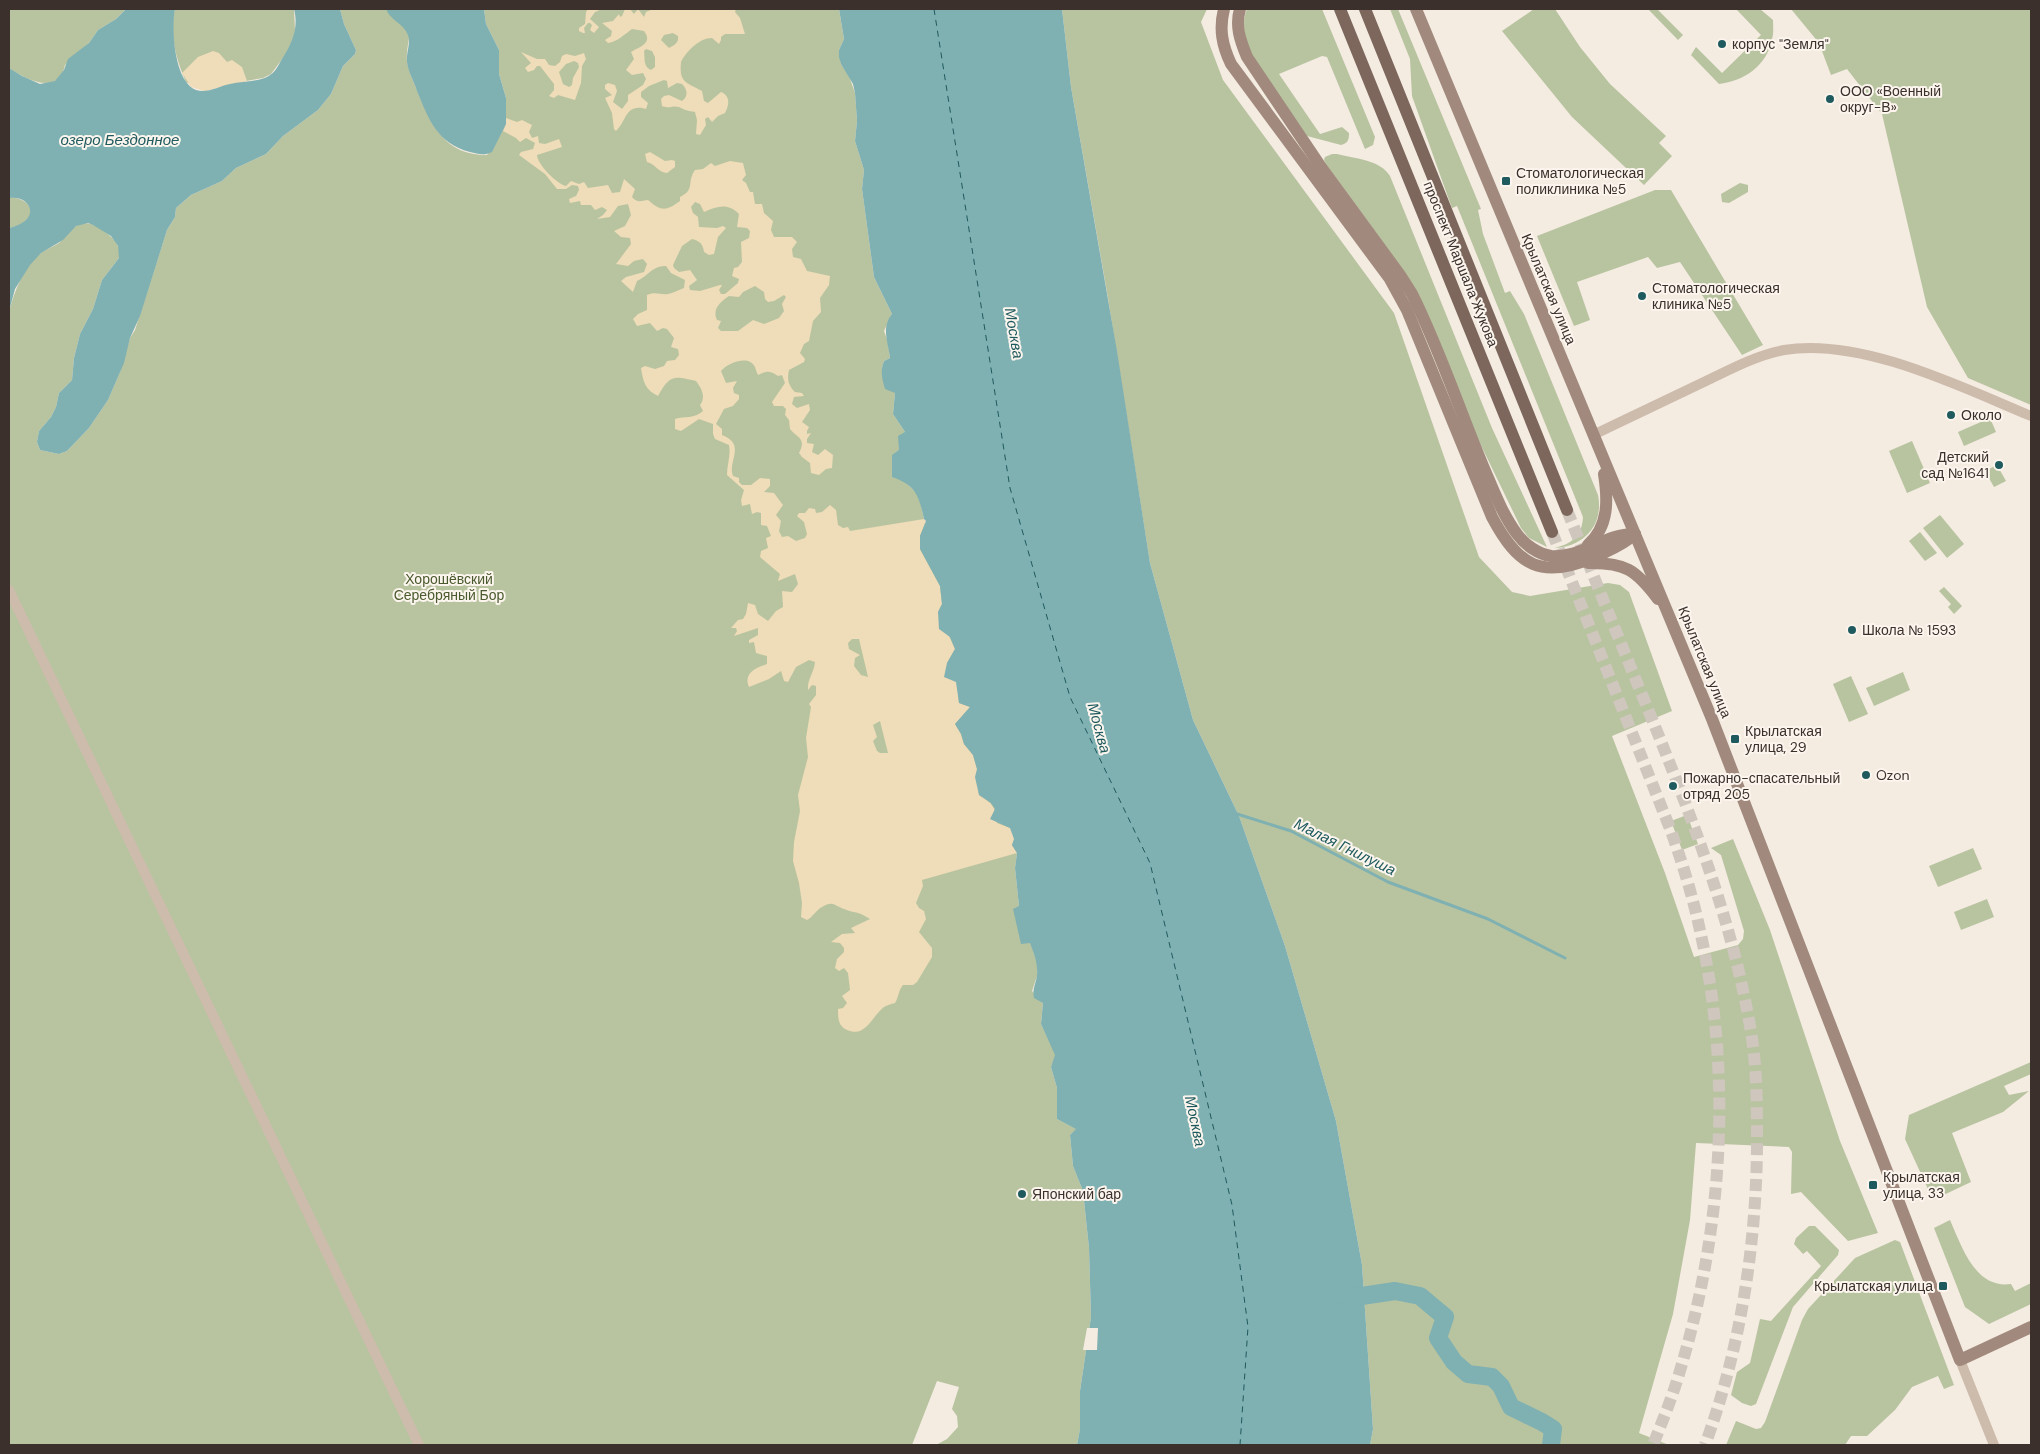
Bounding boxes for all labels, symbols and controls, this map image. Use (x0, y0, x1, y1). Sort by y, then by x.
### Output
place label: корпус "Земля" (1732, 35, 1829, 53)
marker: корпус "Земля" (1716, 38, 1728, 50)
place label: ООО «Военный округ-В» (1840, 82, 1941, 116)
marker: ООО «Военный округ-В» (1824, 93, 1836, 105)
water label: озеро Бездонное (61, 130, 179, 150)
place label: Стоматологическая поликлиника №5 (1516, 164, 1644, 198)
marker: Стоматологическая поликлиника №5 (1500, 175, 1512, 187)
street label: проспект Маршала Жукова (1420, 179, 1503, 350)
street label: Крылатская улица (1517, 231, 1581, 347)
place label: Стоматологическая клиника №5 (1652, 279, 1780, 313)
marker: Стоматологическая клиника №5 (1636, 290, 1648, 302)
water label: Москва (1000, 306, 1028, 360)
place label: Около (1961, 406, 2002, 424)
marker: Около (1945, 409, 1957, 421)
place label: Детский сад №1641 (1921, 448, 1989, 482)
marker: Детский сад №1641 (1993, 459, 2005, 471)
park label: Хорошёвский Серебряный Бор (394, 570, 505, 604)
street label: Крылатская улица (1674, 603, 1736, 721)
place label: Школа № 1593 (1862, 621, 1956, 639)
marker: Школа № 1593 (1846, 624, 1858, 636)
water label: Москва (1083, 701, 1115, 755)
place label: Крылатская улица, 29 (1745, 722, 1822, 756)
marker: Крылатская улица, 29 (1729, 733, 1741, 745)
place label: Ozon (1876, 766, 1910, 784)
place label: Пожарно-спасательный отряд 205 (1683, 769, 1840, 803)
marker: Ozon (1860, 769, 1872, 781)
marker: Пожарно-спасательный отряд 205 (1667, 780, 1679, 792)
water label: Малая Гнилуша (1291, 814, 1399, 880)
water label: Москва (1180, 1094, 1210, 1148)
place label: Крылатская улица, 33 (1883, 1168, 1960, 1202)
marker: Крылатская улица, 33 (1867, 1179, 1879, 1191)
place label: Японский бар (1032, 1185, 1121, 1203)
marker: Японский бар (1016, 1188, 1028, 1200)
place label: Крылатская улица (1814, 1277, 1933, 1295)
marker: Крылатская улица (1937, 1280, 1949, 1292)

